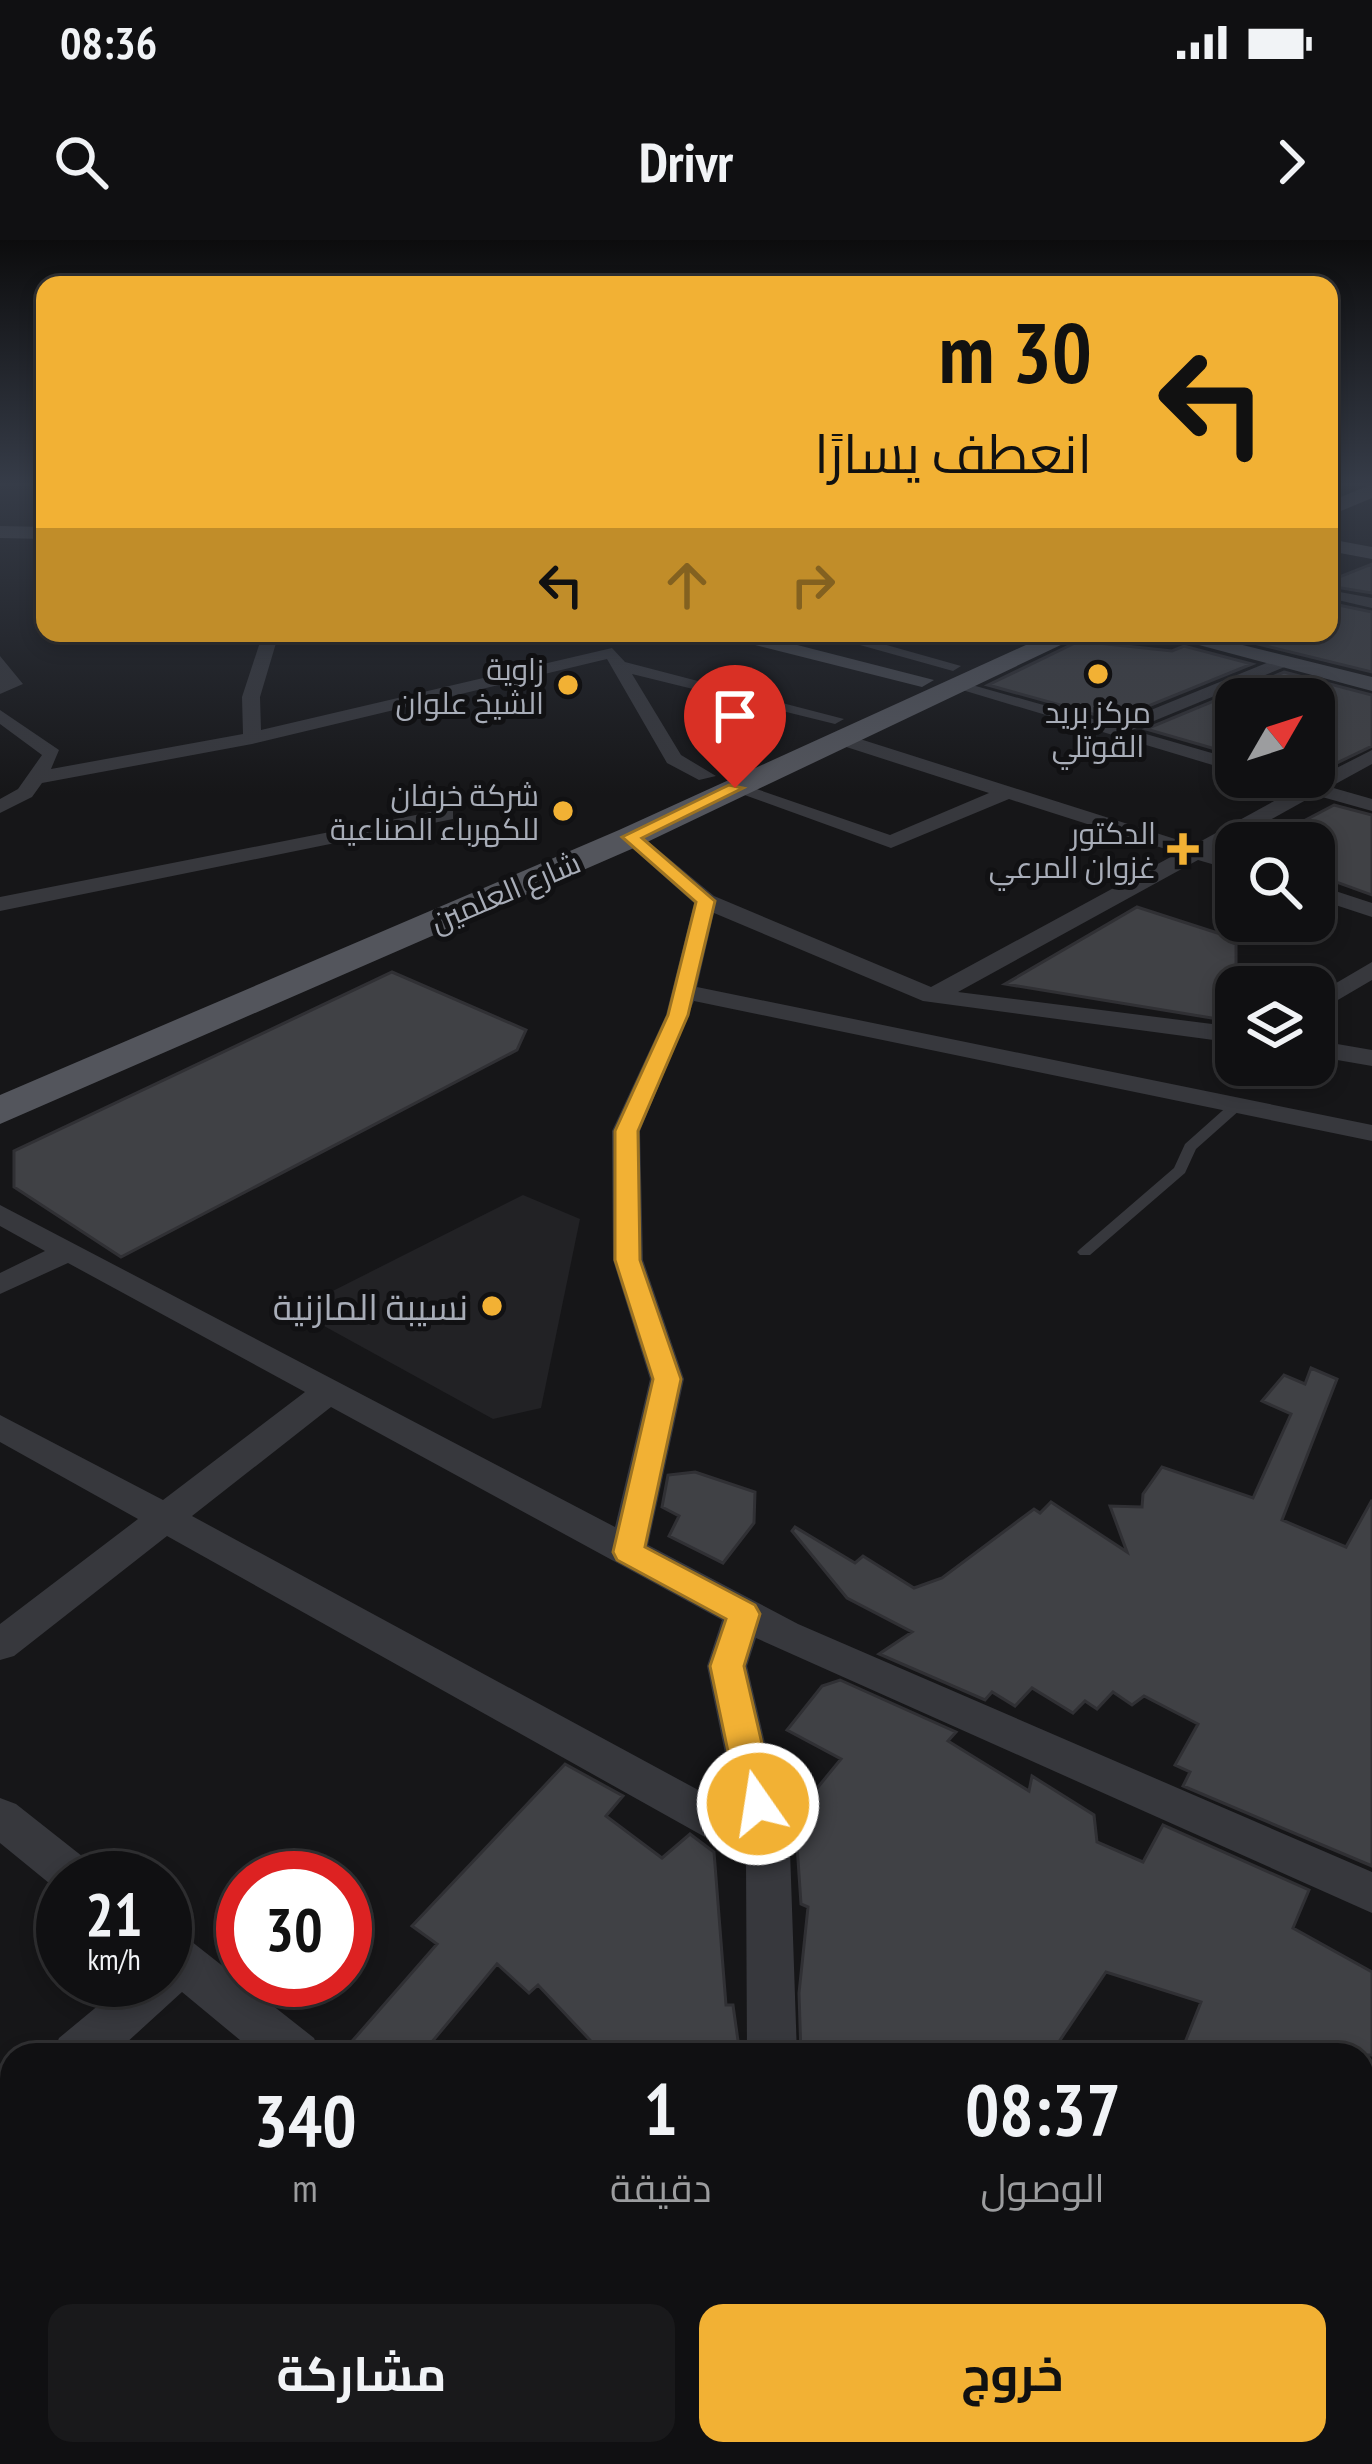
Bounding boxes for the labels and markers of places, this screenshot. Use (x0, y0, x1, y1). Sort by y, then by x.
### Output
place label: زاوية الشيخ علوان (396, 649, 544, 724)
marker: مركز بريد القوتلي (1085, 661, 1111, 687)
pin (684, 665, 786, 788)
marker: زاوية الشيخ علوان (555, 672, 581, 698)
place label: مركز بريد القوتلي (1045, 692, 1151, 770)
place label: شركة خرفان للكهرباء الصناعية (330, 775, 539, 848)
marker: شركة خرفان للكهرباء الصناعية (550, 798, 576, 824)
place label: الدكتور غزوان المرعي (989, 813, 1156, 891)
marker: الدكتور غزوان المرعي (1167, 833, 1199, 865)
place label: نسيبة المازنية (273, 1283, 468, 1330)
marker: نسيبة المازنية (479, 1293, 505, 1319)

